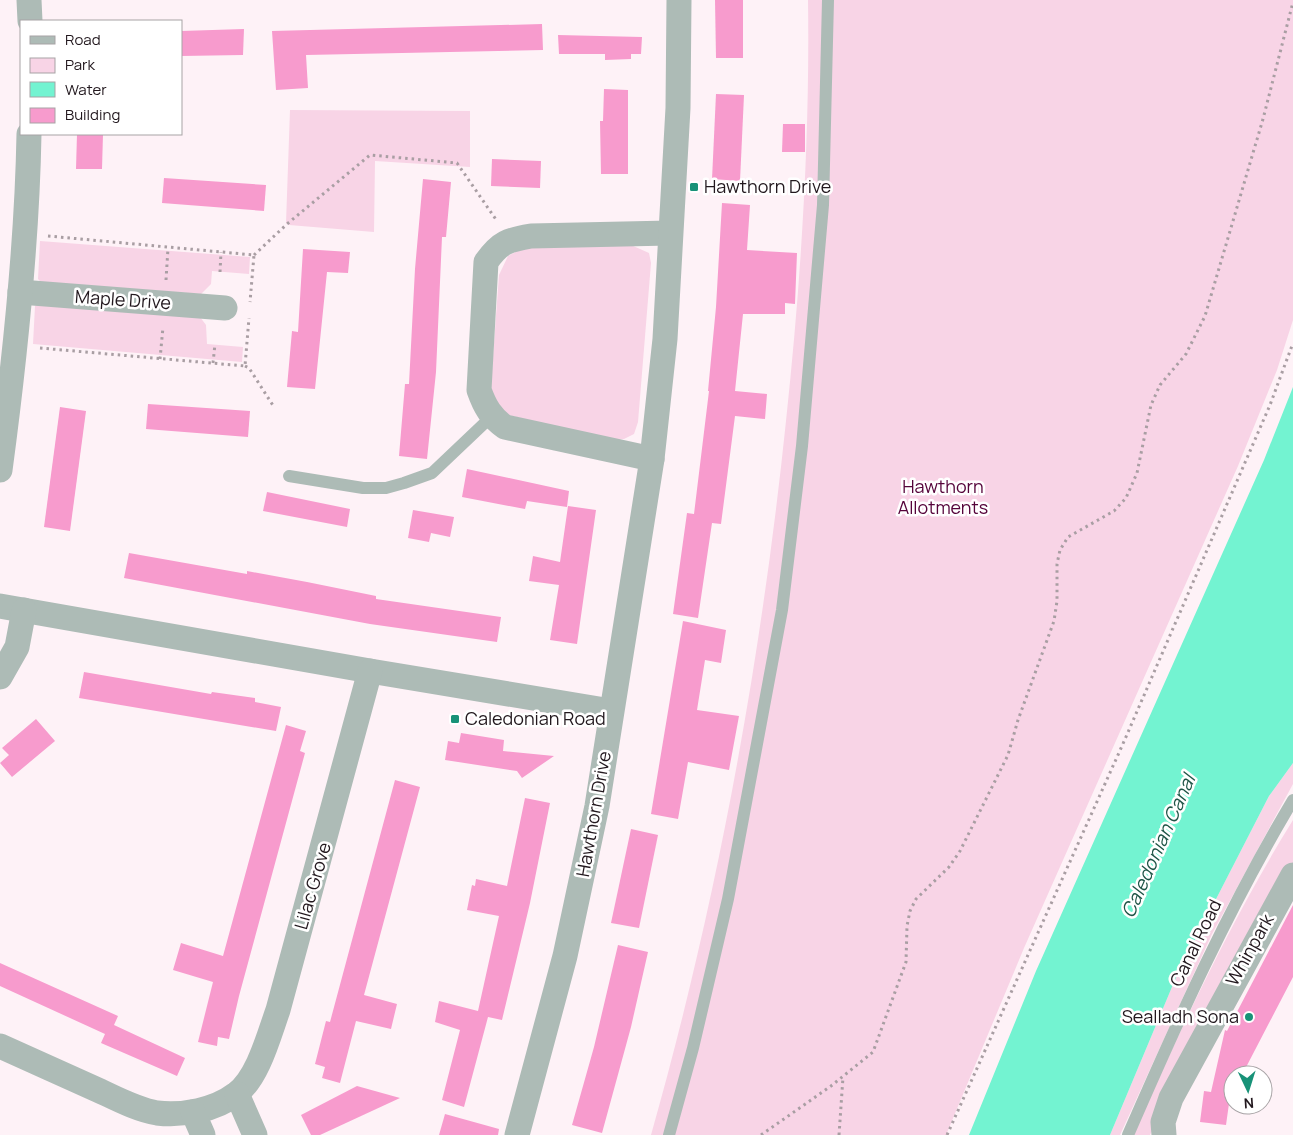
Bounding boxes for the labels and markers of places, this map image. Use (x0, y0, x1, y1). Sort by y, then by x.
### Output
place label: Hawthorn Drive (704, 174, 831, 198)
marker: Hawthorn Drive (688, 181, 700, 193)
place label: Caledonian Road (465, 706, 606, 730)
marker: Caledonian Road (449, 713, 461, 725)
place label: Sealladh Sona (1122, 1004, 1239, 1028)
marker: Sealladh Sona (1243, 1011, 1255, 1023)

